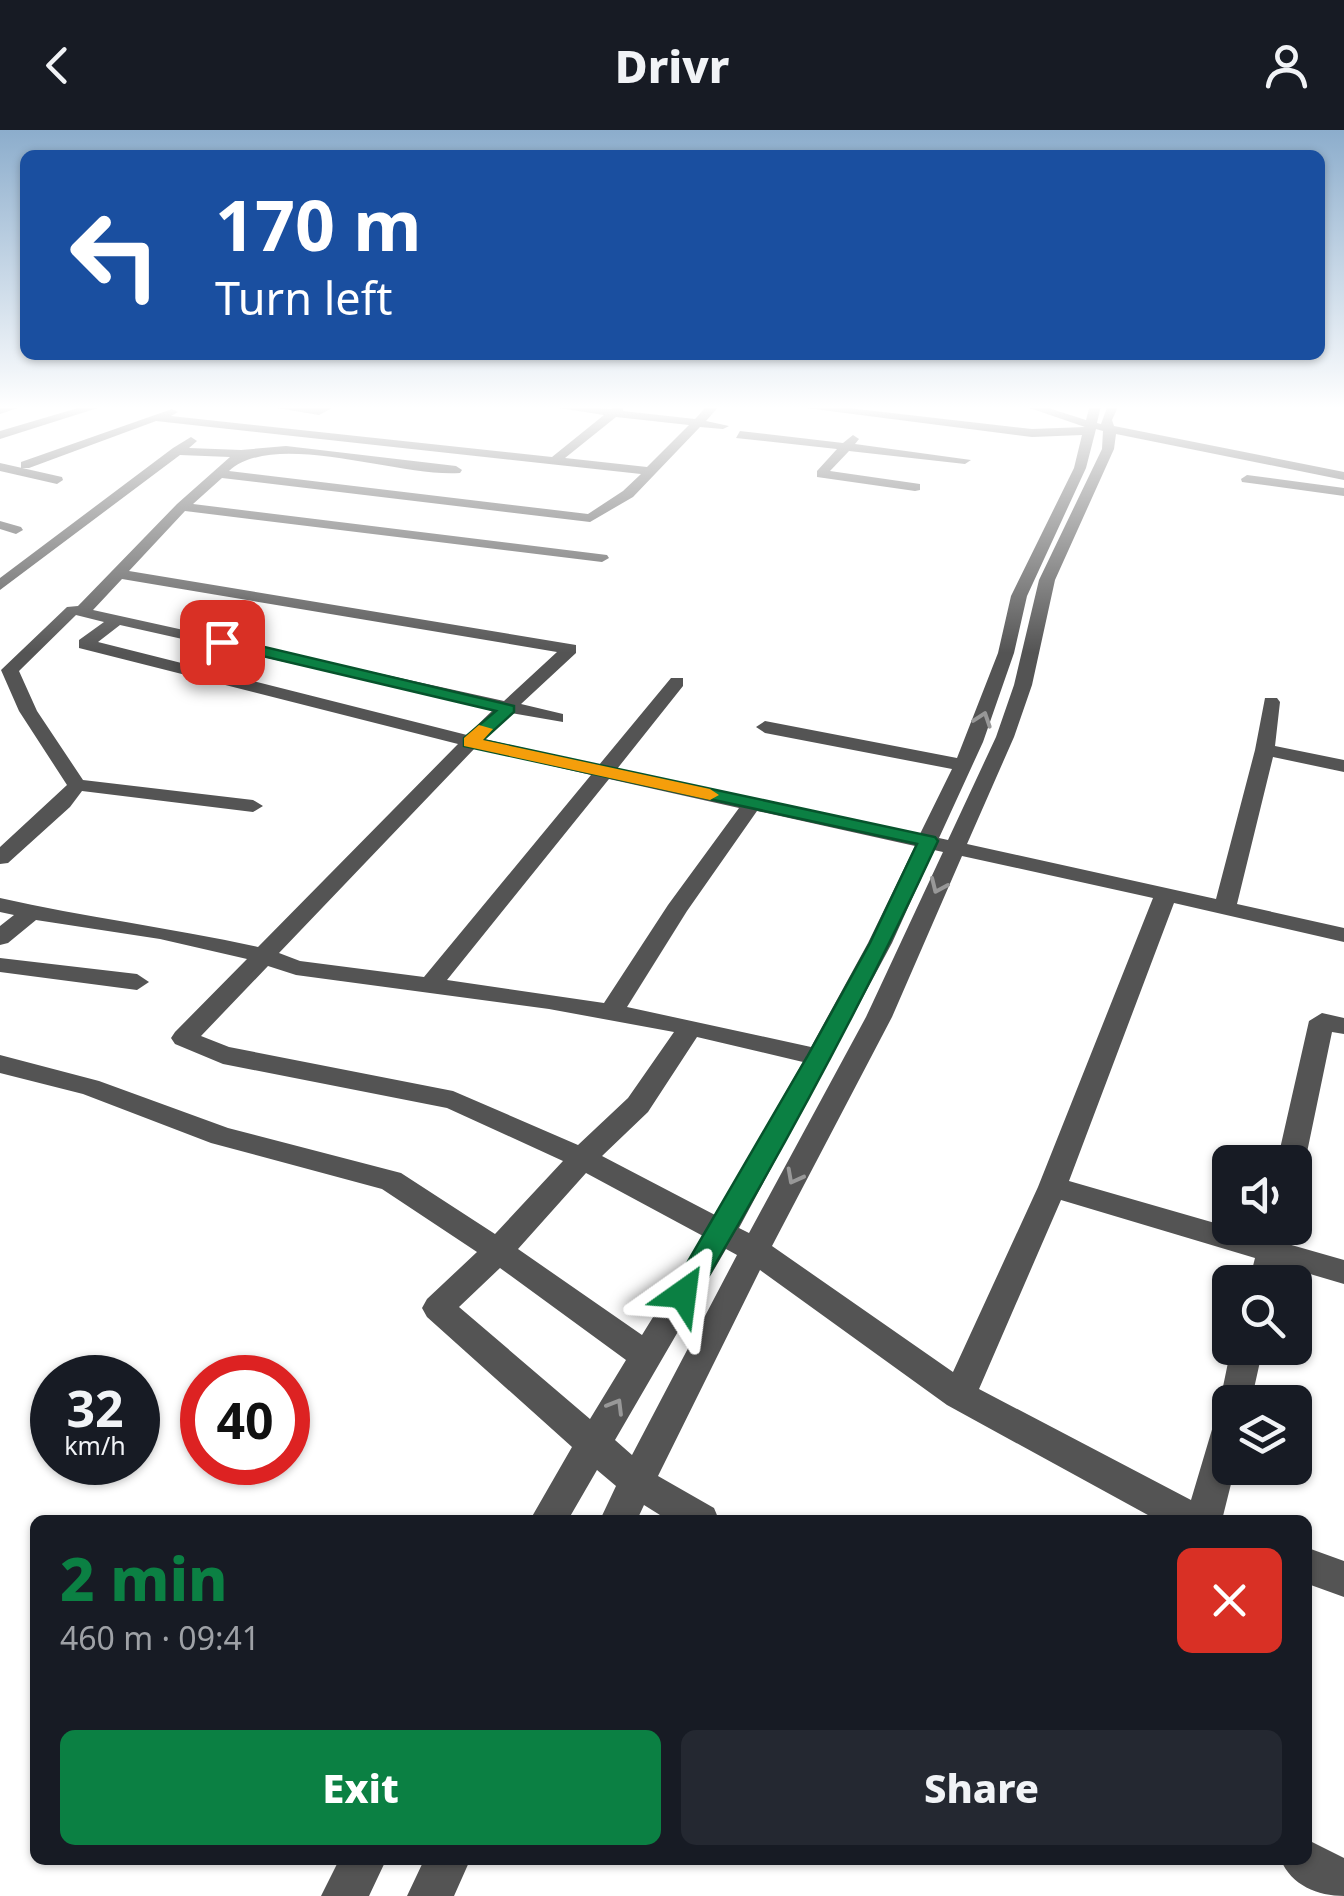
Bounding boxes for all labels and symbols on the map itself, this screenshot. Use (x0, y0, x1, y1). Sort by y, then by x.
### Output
pin (180, 600, 265, 685)
one-way arrow (971, 711, 991, 728)
one-way arrow (930, 876, 950, 894)
one-way arrow (787, 1167, 806, 1185)
position arrow (631, 1242, 735, 1346)
speed limit sign: 40 (180, 1355, 310, 1485)
one-way arrow (604, 1399, 623, 1417)

